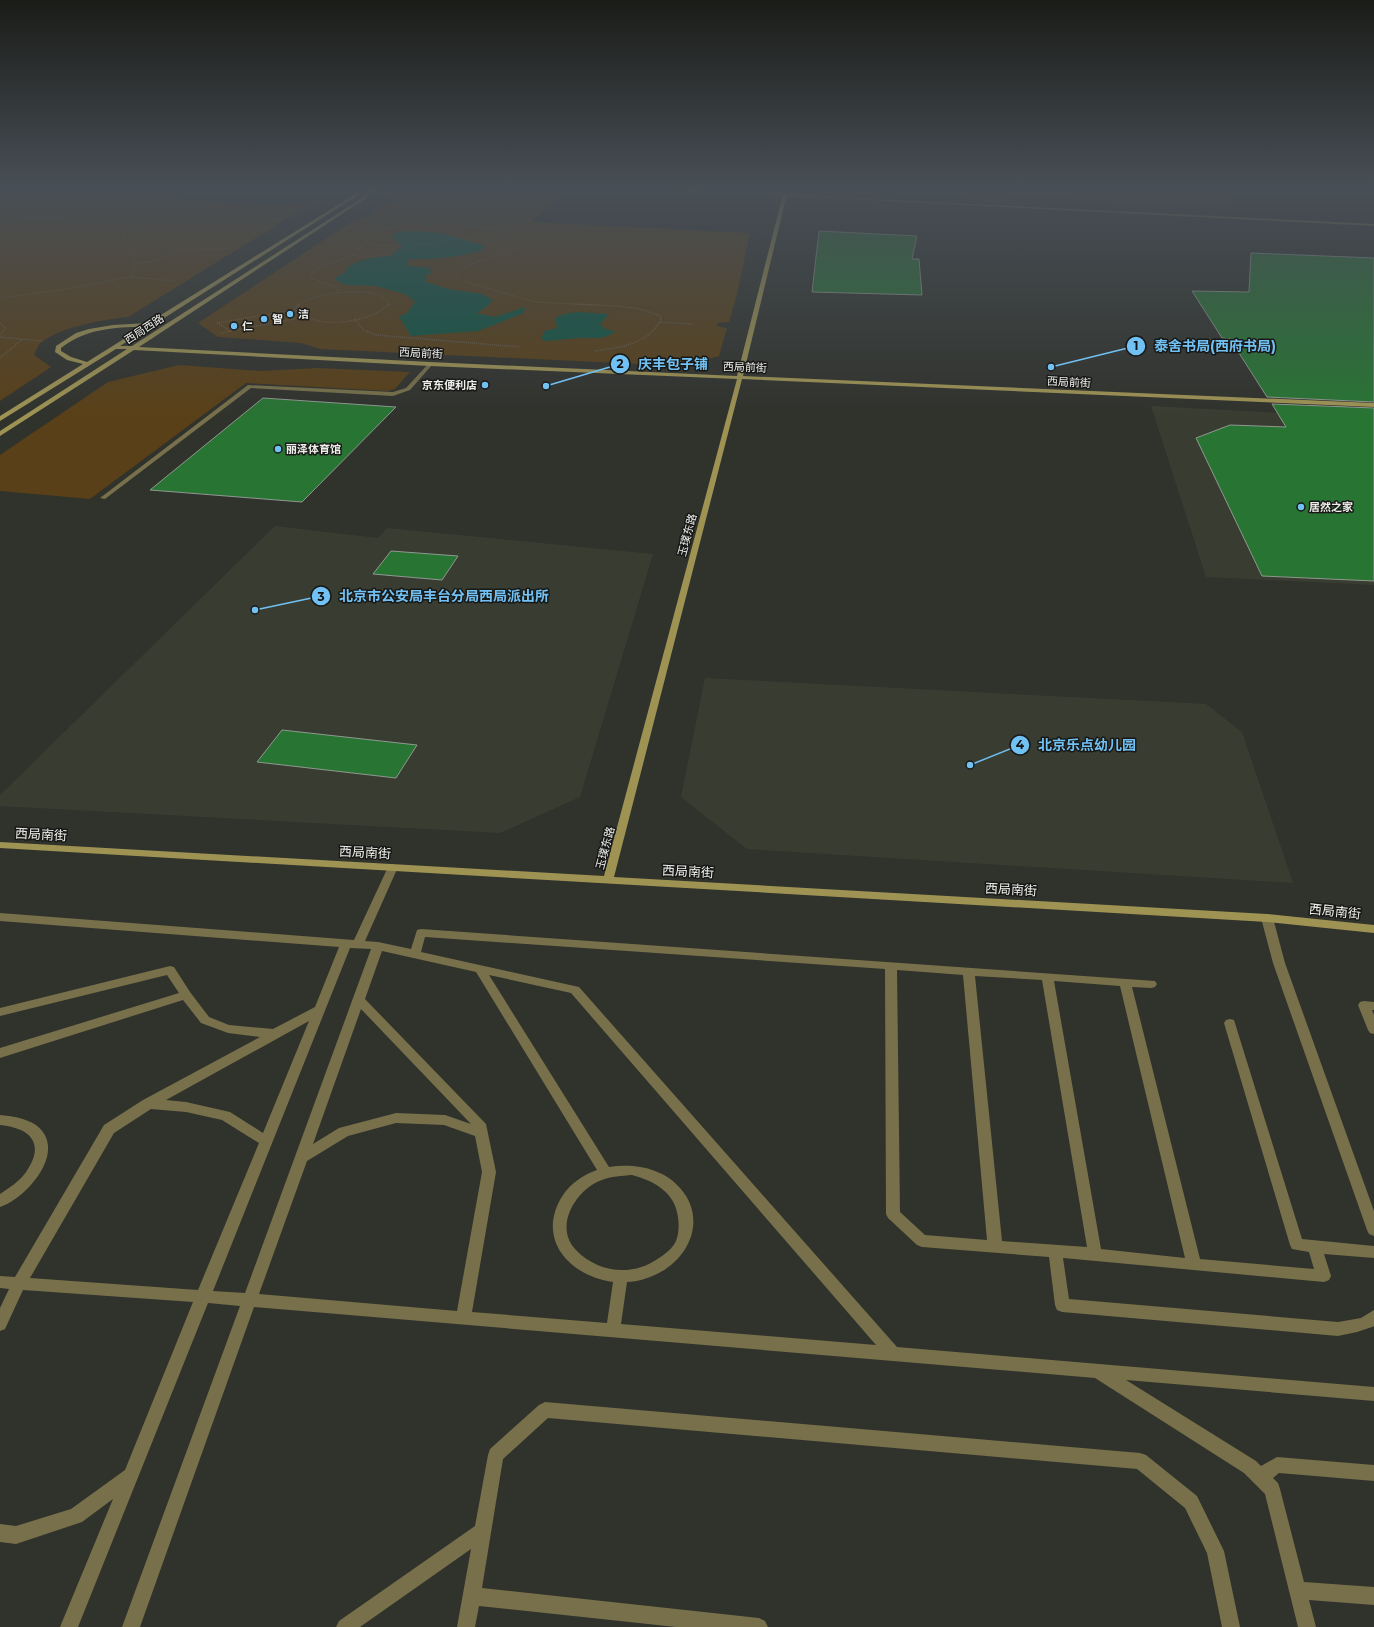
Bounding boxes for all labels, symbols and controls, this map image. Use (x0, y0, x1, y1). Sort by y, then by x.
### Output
place label: 洁 (298, 307, 309, 321)
marker: 洁 (285, 309, 295, 319)
street label: 西局西路 (122, 311, 166, 347)
place label: 智 (272, 312, 283, 326)
marker: 智 (259, 314, 269, 324)
place label: 仁 (242, 319, 253, 333)
marker: 仁 (229, 321, 239, 331)
callout: 泰舍书局(西府书局) (1126, 333, 1284, 359)
text: 泰舍书局(西府书局) (1154, 337, 1276, 355)
text: 1 (1134, 338, 1138, 353)
street label: 西局前街 (399, 345, 443, 361)
callout: 庆丰包子铺 (610, 351, 716, 377)
text: 庆丰包子铺 (638, 355, 708, 373)
text: 2 (616, 356, 624, 371)
street label: 西局前街 (723, 359, 767, 375)
street label: 西局前街 (1047, 374, 1091, 390)
place label: 京东便利店 (422, 378, 477, 392)
marker: 京东便利店 (480, 380, 490, 390)
place label: 丽泽体育馆 (286, 442, 341, 456)
marker: 丽泽体育馆 (273, 444, 283, 454)
place label: 居然之家 (1309, 500, 1353, 514)
marker: 居然之家 (1296, 502, 1306, 512)
street label: 玉璞东路 (675, 512, 699, 558)
callout: 北京市公安局丰台分局西局派出所 (311, 583, 557, 609)
text: 北京市公安局丰台分局西局派出所 (339, 587, 549, 605)
text: 3 (316, 589, 325, 604)
callout: 北京乐点幼儿园 (1010, 732, 1144, 758)
text: 北京乐点幼儿园 (1038, 736, 1136, 754)
text: 4 (1016, 737, 1025, 752)
street label: 西局南街 (15, 825, 67, 843)
street label: 玉璞东路 (593, 825, 617, 871)
street label: 西局南街 (339, 843, 391, 861)
street label: 西局南街 (662, 862, 714, 880)
street label: 西局南街 (985, 880, 1037, 898)
street label: 西局南街 (1308, 900, 1362, 922)

